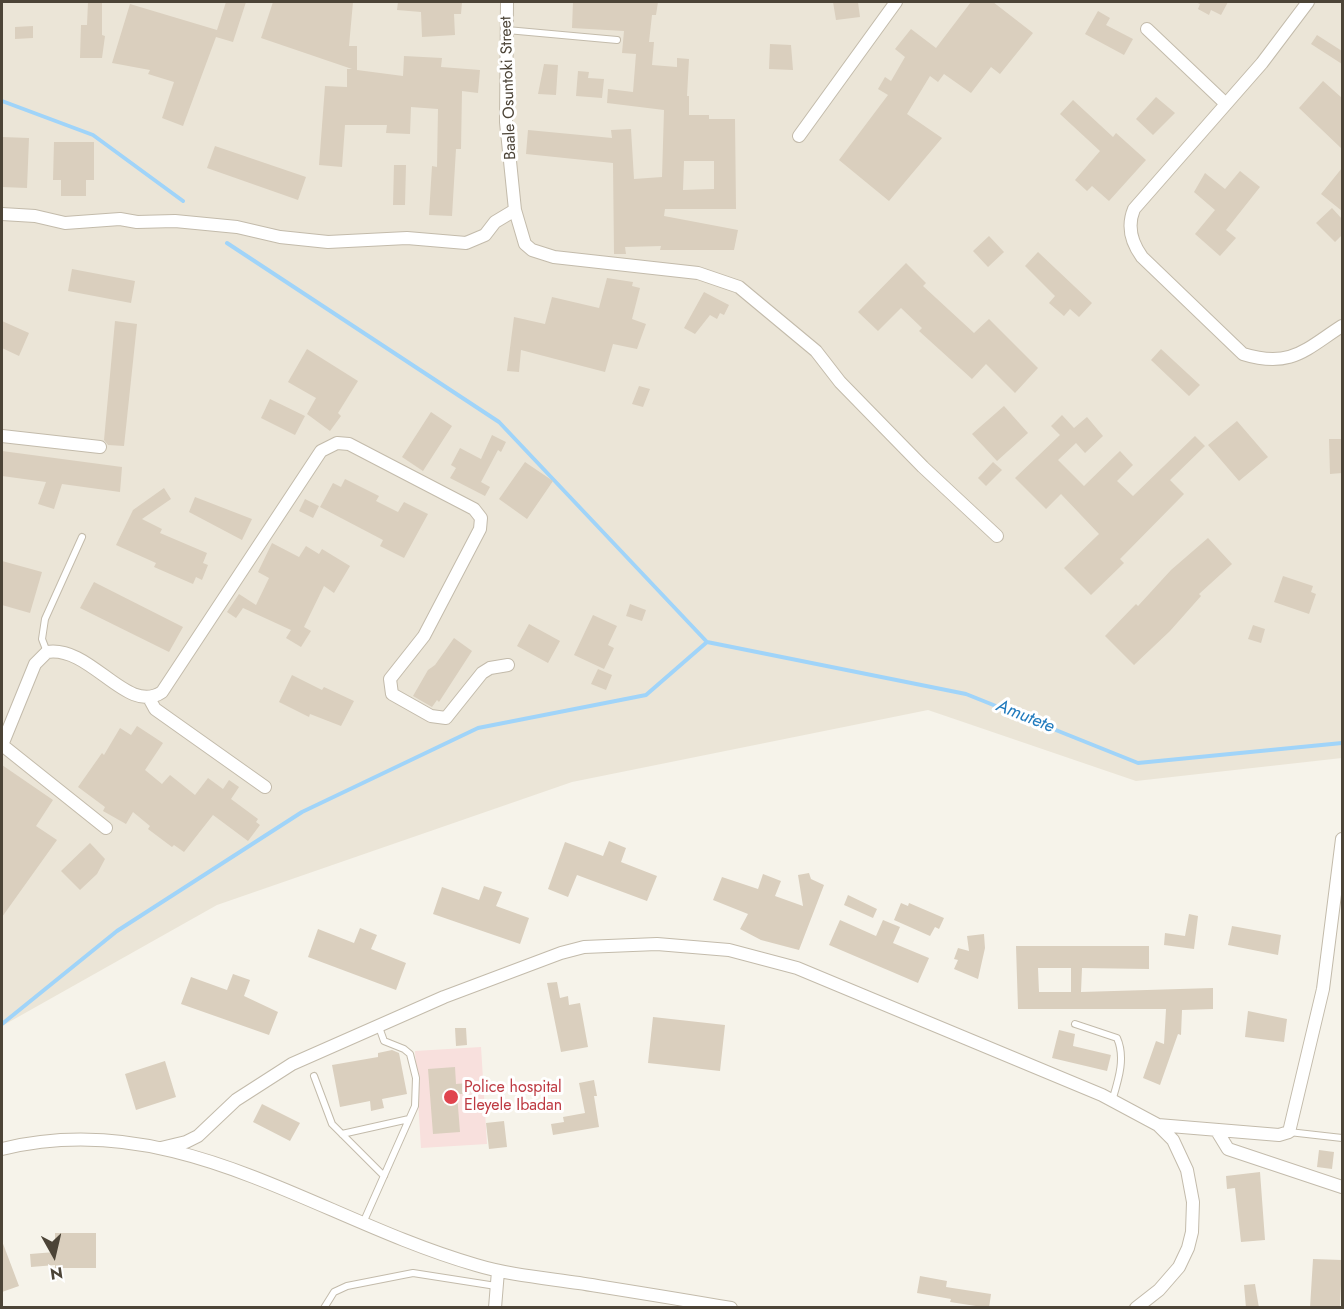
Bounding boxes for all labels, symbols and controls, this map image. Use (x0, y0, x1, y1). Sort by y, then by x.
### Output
street label: Baale Osuntoki Street (497, 16, 521, 160)
water label: Amutete (993, 696, 1057, 738)
place label: Police hospital Eleyele Ibadan (464, 1078, 562, 1116)
marker: Police hospital Eleyele Ibadan (442, 1088, 460, 1106)
north arrow (24, 1225, 84, 1285)
text: N (49, 1261, 64, 1286)

